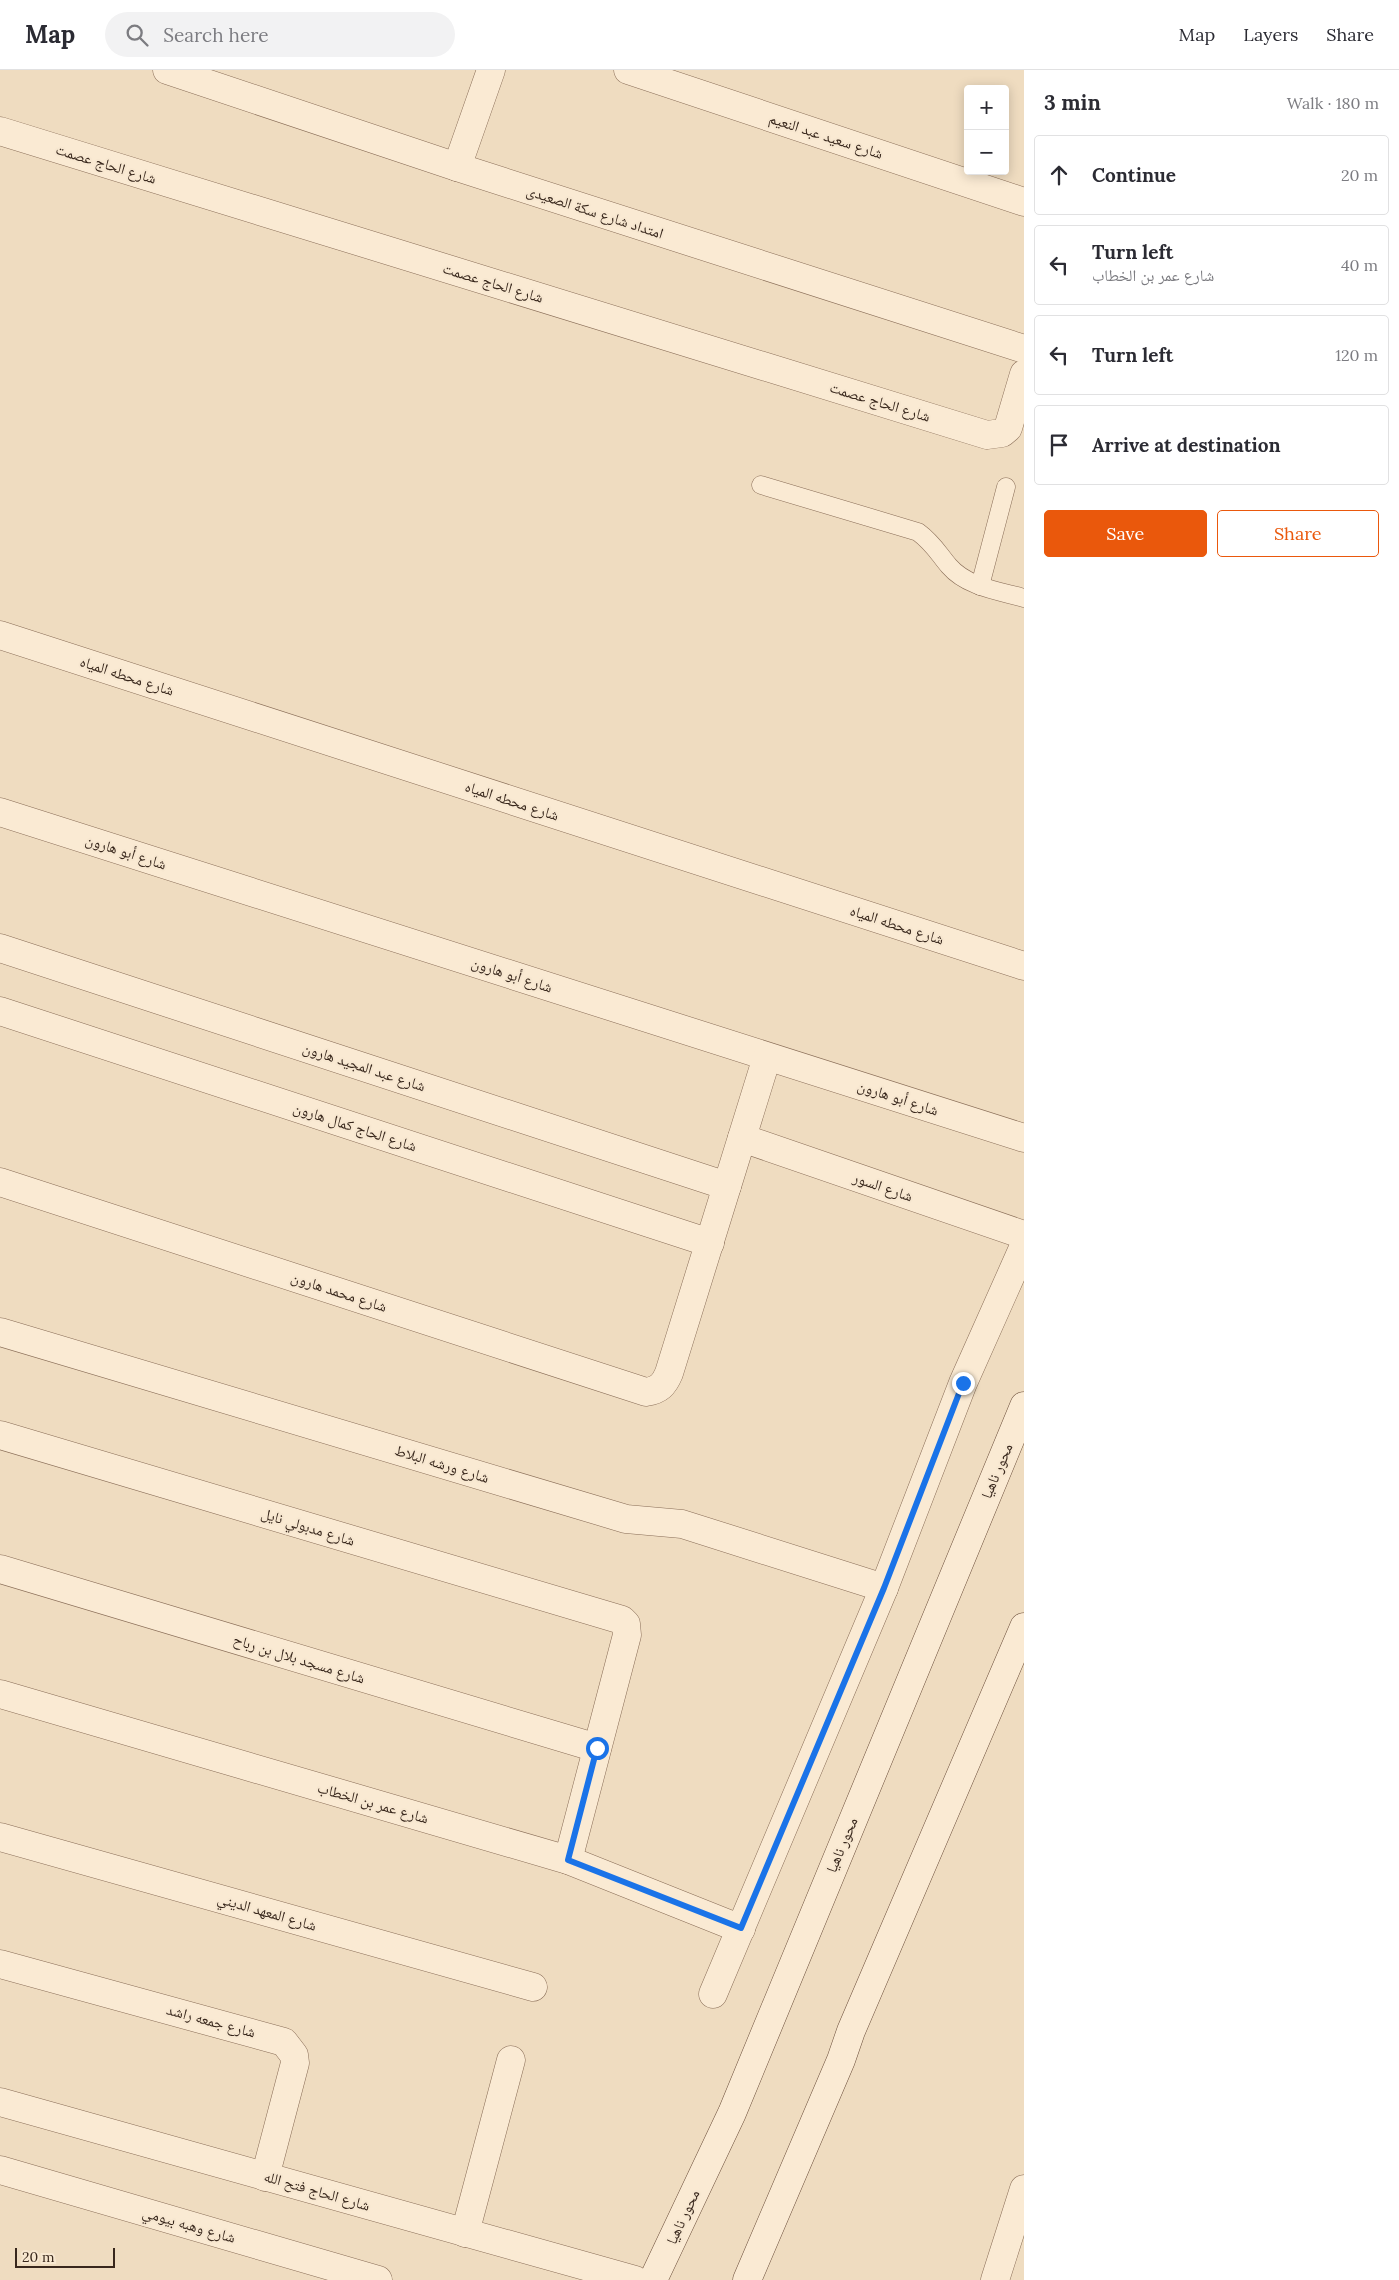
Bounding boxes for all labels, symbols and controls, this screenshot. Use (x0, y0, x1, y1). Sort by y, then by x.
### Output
search box (105, 12, 455, 57)
text: Map (25, 19, 75, 50)
icon: search (123, 21, 151, 49)
text: Search here (163, 23, 269, 47)
text: Map (1179, 23, 1215, 46)
text: Layers (1243, 23, 1298, 46)
text: Share (1326, 23, 1374, 46)
map controls (964, 85, 1009, 175)
button: + (964, 85, 1009, 130)
text: 3 min (1044, 89, 1101, 116)
text: Walk · 180 m (1287, 93, 1379, 113)
street label: شارع سعيد عبد النعيم (766, 108, 886, 164)
button: − (964, 130, 1009, 175)
street label: شارع الحاج عصمت (53, 139, 159, 189)
icon: ahead (1045, 161, 1073, 189)
text: Continue (1092, 163, 1176, 187)
text: 20 m (1341, 165, 1378, 185)
street label: امتداد شارع سكة الصعيدى (524, 180, 666, 244)
text: Turn left (1092, 240, 1173, 264)
icon: left (1045, 251, 1073, 279)
text: 40 m (1341, 255, 1378, 275)
street label: شارع الحاج عصمت (440, 258, 546, 308)
text: شارع عمر بن الخطاب (1092, 265, 1214, 285)
icon: left (1045, 341, 1073, 369)
text: Turn left (1092, 343, 1173, 367)
text: 120 m (1335, 345, 1378, 365)
street label: شارع الحاج عصمت (827, 377, 933, 427)
icon: arrive (1045, 431, 1073, 459)
text: Arrive at destination (1092, 433, 1281, 457)
button: Save (1044, 510, 1207, 557)
button: Share (1217, 510, 1379, 557)
street label: شارع محطه المياه (77, 651, 177, 701)
street label: شارع محطه المياه (462, 776, 562, 826)
street label: شارع أبو هارون (83, 829, 169, 875)
street label: شارع محطه المياه (847, 900, 947, 950)
street label: شارع أبو هارون (469, 952, 555, 998)
street label: شارع عبد المجيد هارون (300, 1038, 428, 1096)
street label: شارع أبو هارون (855, 1075, 941, 1121)
street label: شارع الحاج كمال هارون (291, 1098, 419, 1156)
street label: شارع السور (850, 1167, 916, 1207)
street label: شارع محمد هارون (289, 1267, 390, 1317)
route end (952, 1372, 975, 1395)
street label: شارع ورشه البلاط (392, 1440, 492, 1488)
street label: محور ناهيا (976, 1440, 1017, 1501)
street label: شارع مدبولي نايل (258, 1503, 357, 1552)
street label: شارع مسجد بلال بن رباح (231, 1629, 367, 1689)
route start (586, 1737, 609, 1760)
street label: شارع عمر بن الخطاب (315, 1778, 431, 1828)
street label: محور ناهيا (821, 1814, 862, 1875)
street label: شارع المعهد الديني (215, 1888, 319, 1937)
street label: شارع جمعه راشد (164, 2000, 258, 2043)
street label: شارع الحاج فتح الله (262, 2166, 372, 2216)
street label: محور ناهيا (662, 2186, 704, 2247)
street label: شارع وهبه بيومي (140, 2202, 238, 2250)
scale bar (15, 2245, 115, 2268)
text: 20 m (22, 2248, 54, 2266)

